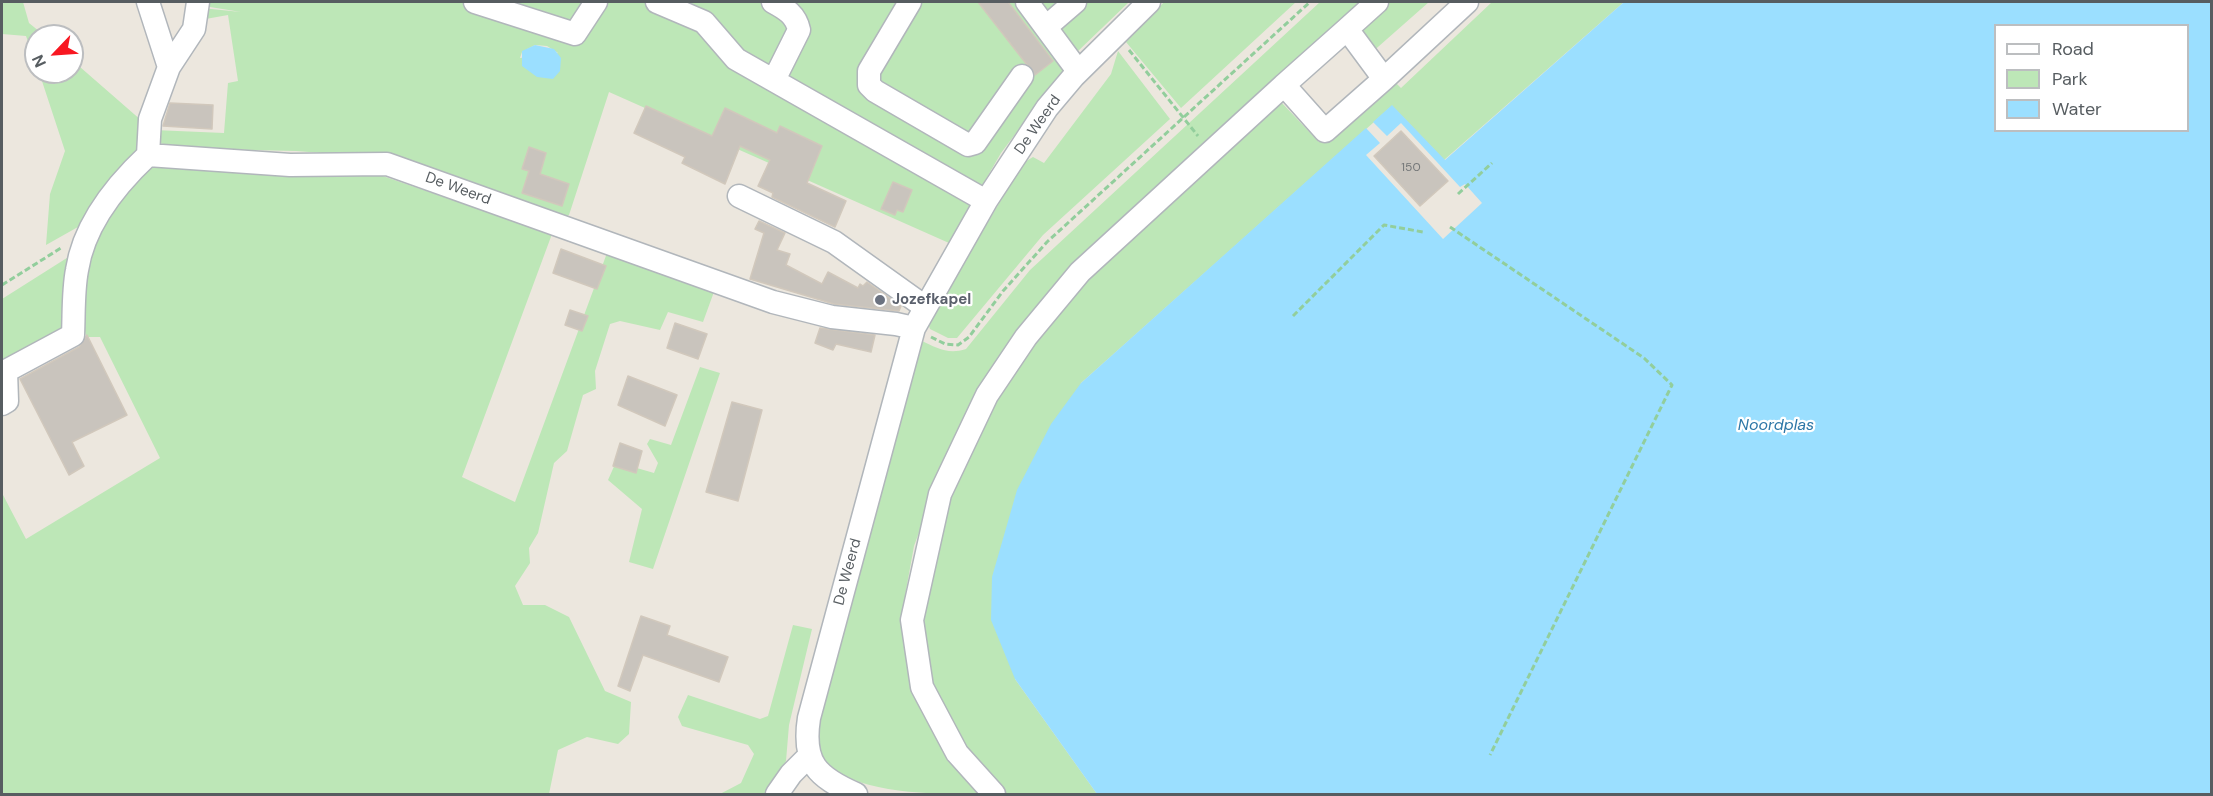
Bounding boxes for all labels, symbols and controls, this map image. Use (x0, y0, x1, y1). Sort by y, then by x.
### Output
north arrow (24, 24, 84, 84)
legend (1994, 24, 2189, 132)
text: Road (2052, 37, 2094, 61)
text: N (27, 51, 51, 71)
text: Park (2052, 67, 2088, 91)
street label: De Weerd (1011, 92, 1065, 158)
text: Water (2052, 97, 2102, 121)
house number: 150 (1401, 161, 1421, 175)
street label: De Weerd (423, 169, 493, 209)
place label: Jozefkapel (892, 291, 971, 309)
marker: Jozefkapel (873, 293, 887, 307)
water label: Noordplas (1738, 416, 1814, 436)
street label: De Weerd (830, 537, 866, 607)

